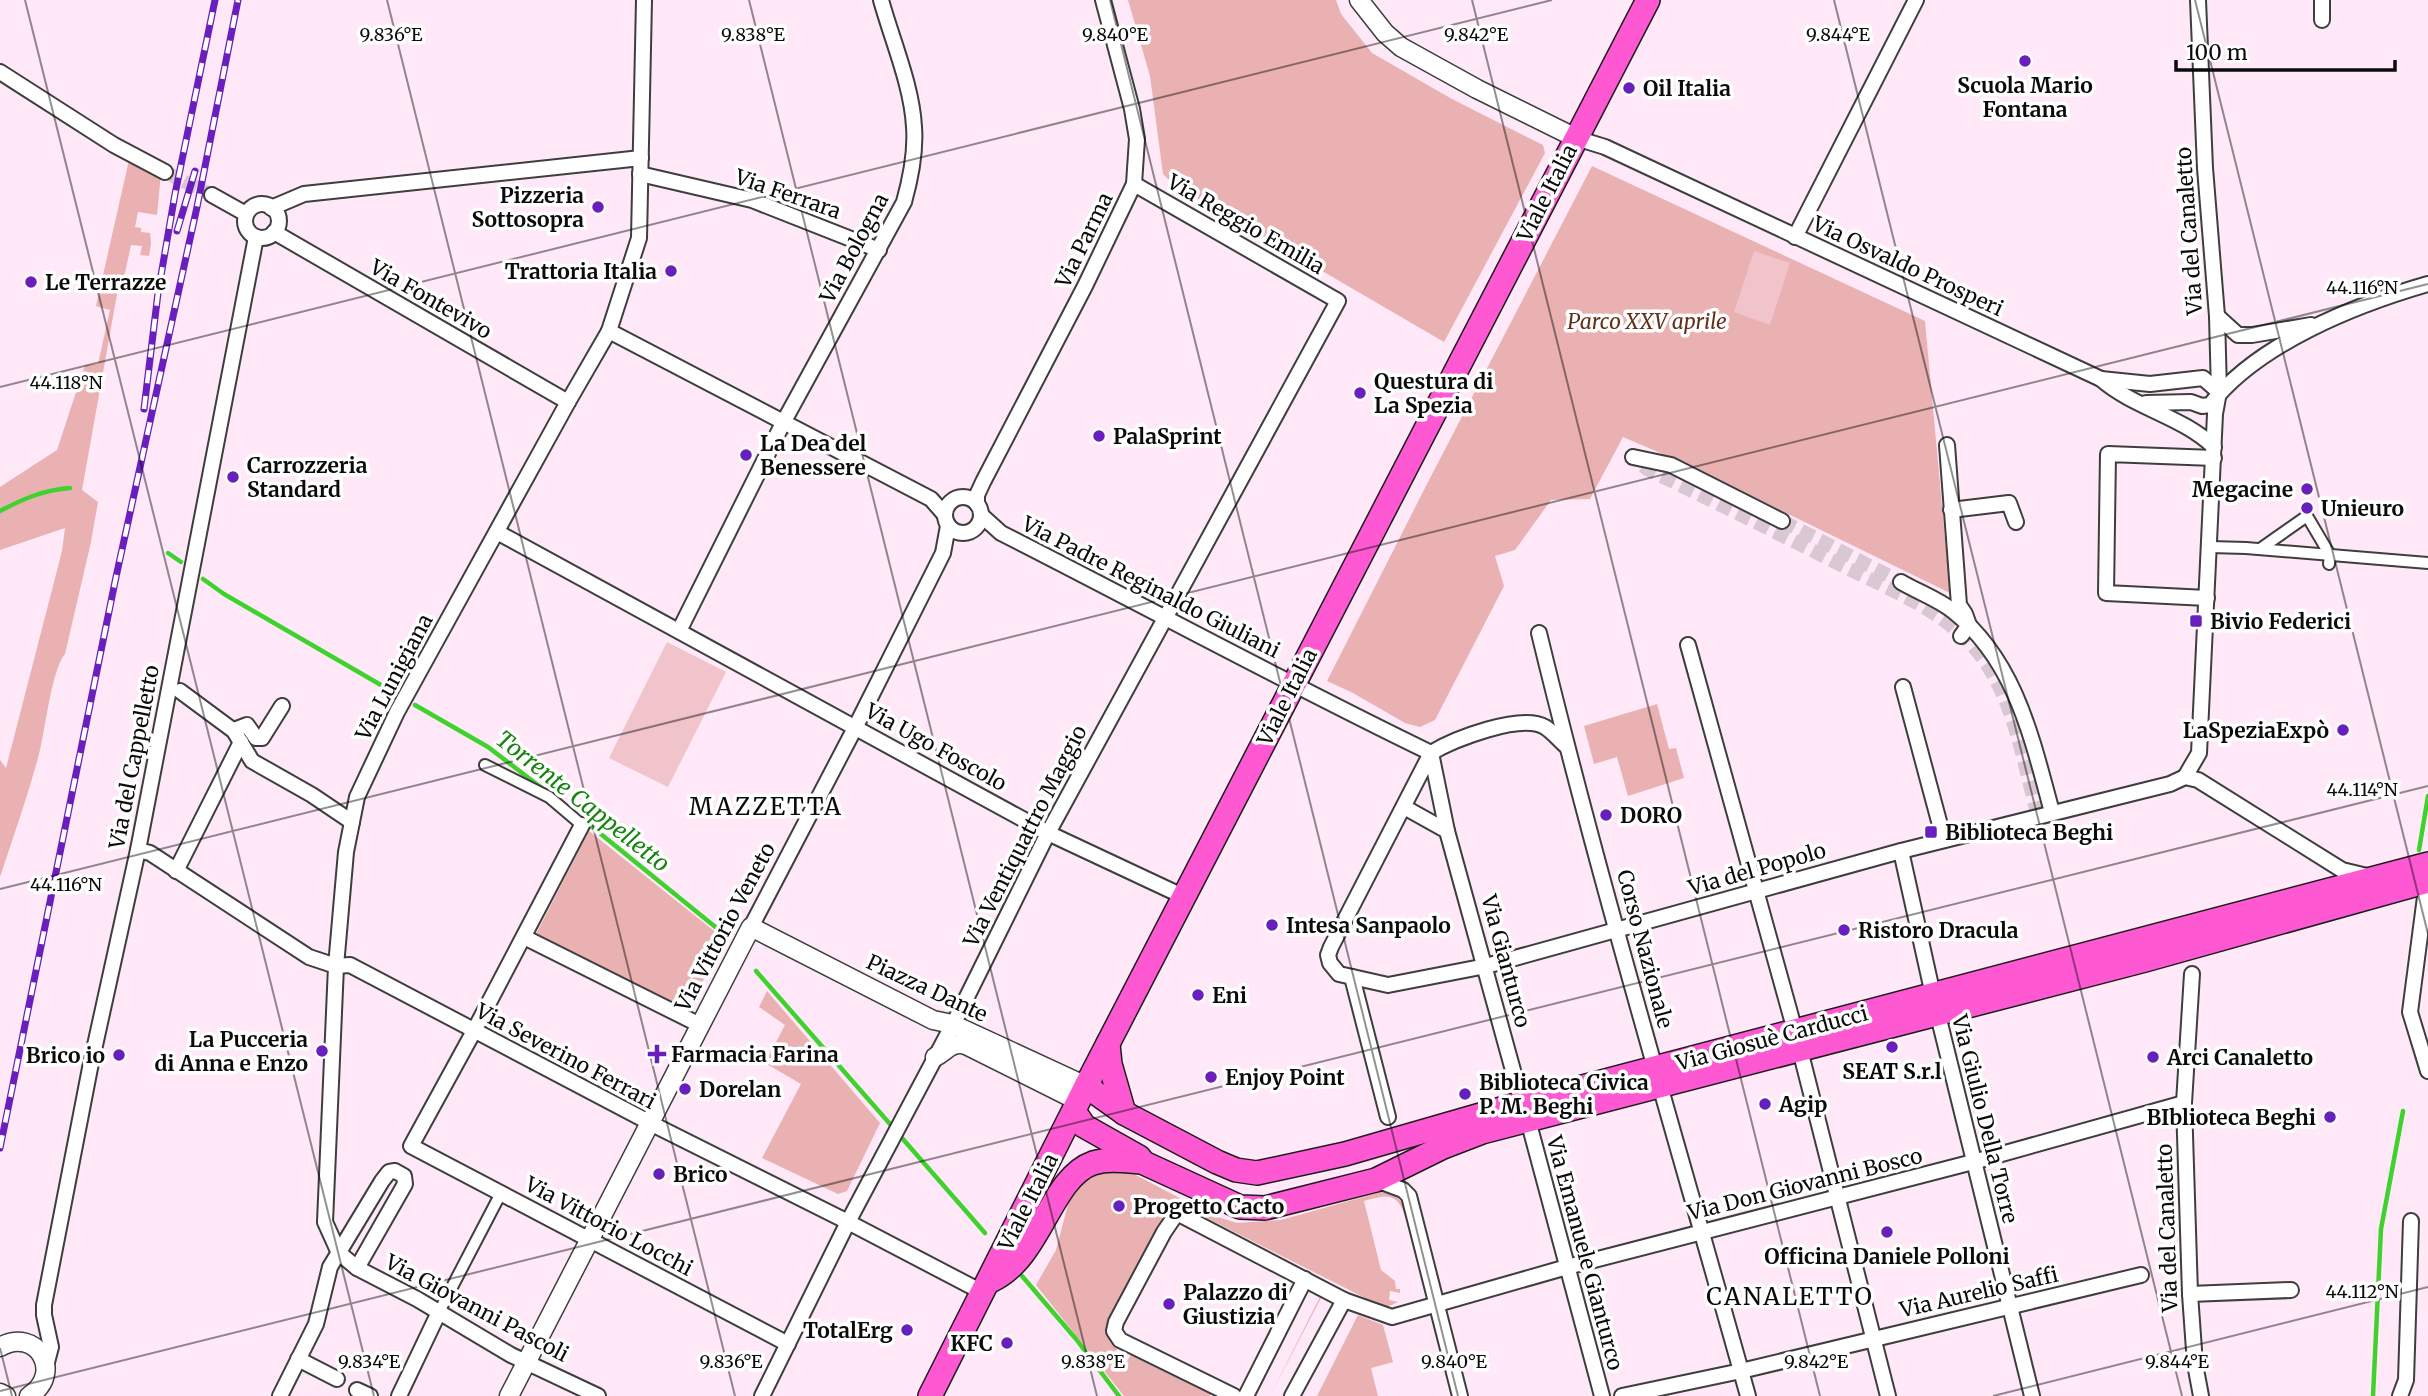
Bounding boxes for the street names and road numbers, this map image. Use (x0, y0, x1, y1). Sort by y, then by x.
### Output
street label: Viale Italia (1510, 140, 1583, 247)
street label: Via del Canaletto (2170, 146, 2208, 317)
street label: Via Ferrara (730, 163, 845, 225)
street label: Via Reggio Emilia (1162, 167, 1330, 280)
street label: Via Bologna (813, 188, 894, 308)
street label: Via Parma (1049, 188, 1119, 293)
street label: Via Osvaldo Prosperi (1807, 209, 2008, 322)
street label: Via Fontevivo (364, 253, 497, 345)
street label: Via Padre Reginaldo Giuliani (1017, 510, 1285, 664)
street label: Via Lunigiana (349, 609, 439, 746)
street label: Viale Italia (1250, 644, 1323, 751)
street label: Via del Cappelletto (103, 663, 165, 852)
street label: Via Ugo Foscolo (860, 697, 1011, 797)
street label: Via Ventiquattro Maggio (957, 721, 1093, 952)
street label: Via del Popolo (1684, 836, 1829, 902)
street label: Via Vittorio Veneto (669, 838, 781, 1017)
street label: Corso Nazionale (1611, 867, 1679, 1031)
street label: Via Gianturco (1475, 891, 1537, 1030)
street label: Piazza Dante (862, 948, 992, 1028)
street label: Via Severino Ferrari (470, 997, 661, 1115)
street label: Via Giosuè Carducci (1672, 999, 1871, 1077)
street label: Via Giulio Della Torre (1946, 1011, 2024, 1226)
street label: Via Emanuele Gianturco (1540, 1132, 1629, 1373)
street label: Via Don Giovanni Bosco (1684, 1142, 1925, 1226)
street label: Via del Canaletto (2151, 1143, 2183, 1314)
street label: Viale Italia (991, 1149, 1064, 1256)
street label: Via Vittorio Locchi (520, 1170, 698, 1282)
street label: Via Giovanni Pascoli (380, 1248, 574, 1368)
street label: Via Aurelio Saffi (1896, 1261, 2061, 1324)

